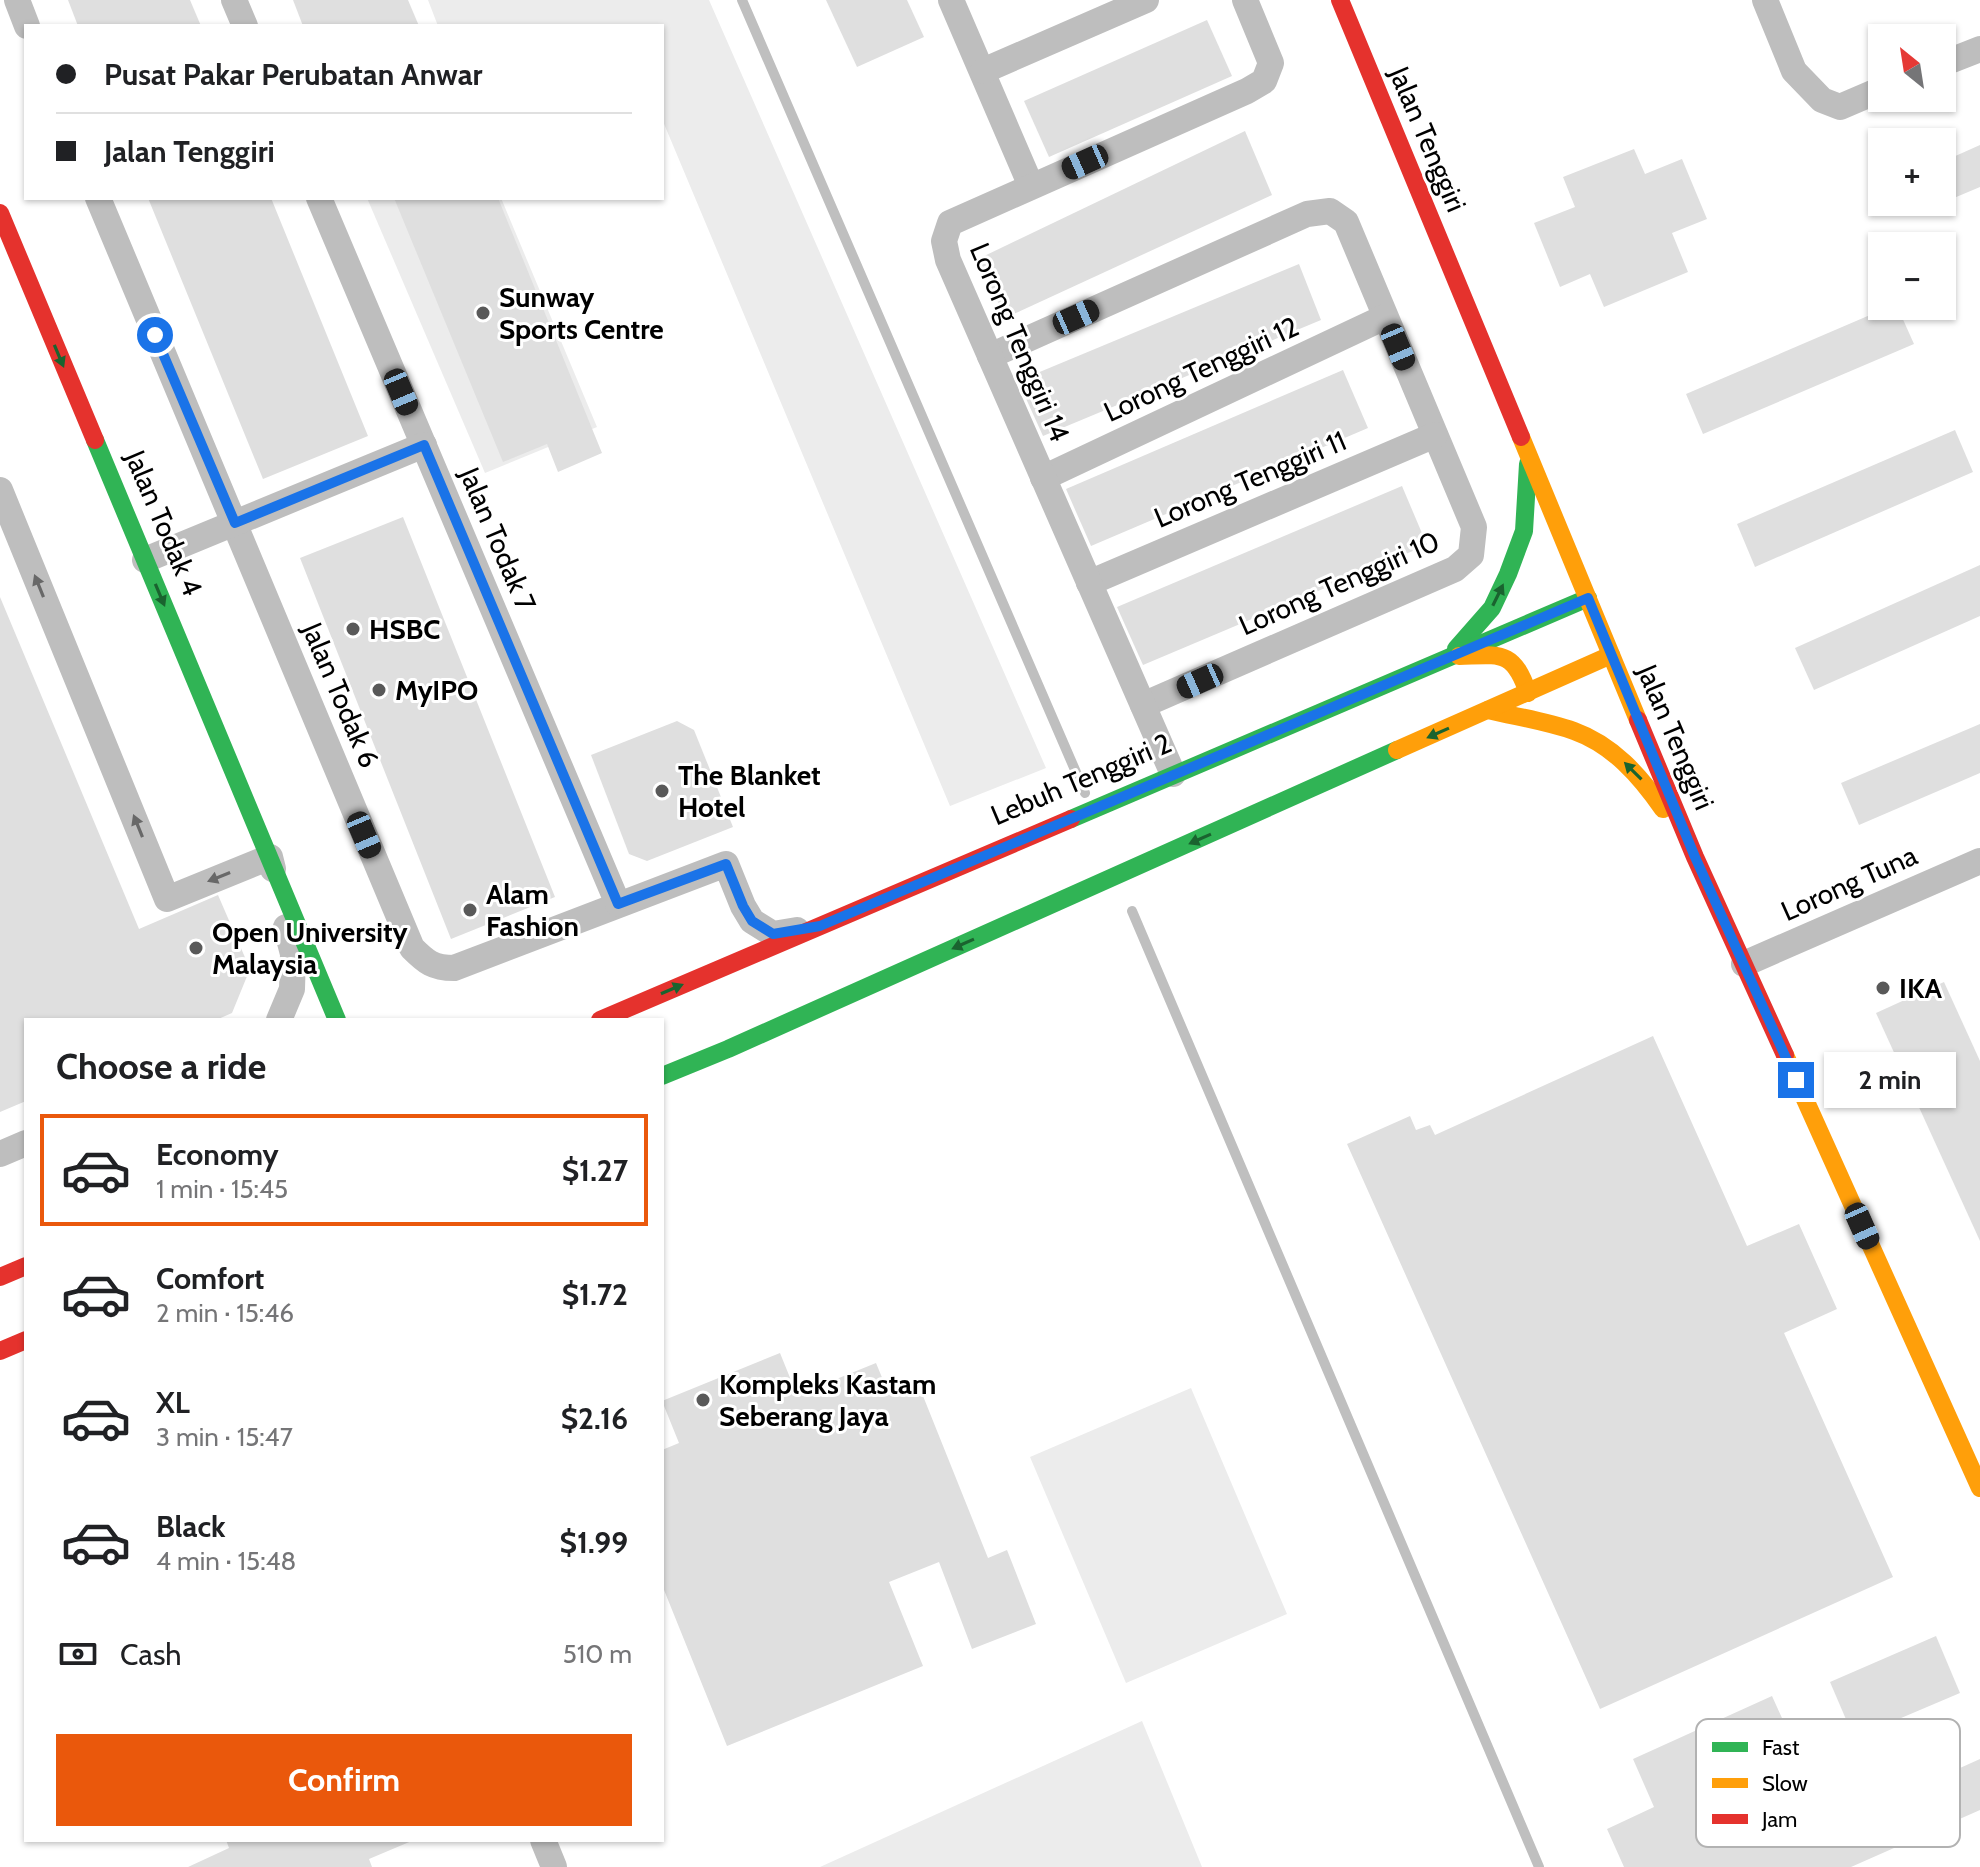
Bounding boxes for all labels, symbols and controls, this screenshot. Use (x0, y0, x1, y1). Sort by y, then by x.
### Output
north arrow (1868, 24, 1956, 112)
map controls (1868, 24, 1956, 320)
text: Pusat Pakar Perubatan Anwar (104, 56, 483, 93)
street label: Jalan Tenggiri (1382, 60, 1474, 217)
button: + (1868, 128, 1956, 216)
text: Jalan Tenggiri (104, 133, 275, 170)
car (1058, 141, 1112, 183)
button: − (1868, 232, 1956, 320)
street label: Lorong Tenggiri 14 (963, 238, 1077, 446)
place label: Sunway Sports Centre (499, 280, 664, 346)
car (1049, 296, 1103, 338)
marker: Sunway Sports Centre (474, 304, 492, 322)
street label: Lorong Tenggiri 12 (1098, 309, 1304, 429)
route start (137, 317, 173, 353)
car (1378, 320, 1418, 374)
one-way arrow (53, 344, 66, 368)
car (381, 365, 421, 419)
street label: Lorong Tenggiri 11 (1149, 423, 1351, 535)
street label: Jalan Todak 4 (118, 444, 210, 601)
street label: Jalan Todak 7 (452, 461, 543, 616)
street label: Lorong Tenggiri 10 (1234, 524, 1444, 642)
one-way arrow (33, 574, 46, 598)
one-way arrow (154, 584, 167, 607)
one-way arrow (1491, 584, 1505, 607)
place label: HSBC (369, 612, 440, 646)
street label: Jalan Todak 6 (295, 616, 387, 773)
marker: HSBC (344, 620, 362, 638)
street label: Jalan Tenggiri (1630, 658, 1722, 815)
car (1173, 660, 1227, 702)
place label: MyIPO (395, 673, 478, 707)
marker: MyIPO (370, 681, 388, 699)
street label: Lebuh Tenggiri 2 (986, 726, 1176, 832)
one-way arrow (1426, 726, 1450, 739)
place label: The Blanket Hotel (678, 758, 821, 824)
one-way arrow (1624, 762, 1643, 781)
marker: The Blanket Hotel (653, 782, 671, 800)
car (344, 808, 384, 862)
one-way arrow (131, 814, 144, 838)
one-way arrow (1189, 832, 1212, 845)
street label: Lorong Tuna (1776, 838, 1923, 928)
one-way arrow (207, 871, 231, 884)
place label: Alam Fashion (486, 877, 579, 943)
marker: Alam Fashion (461, 901, 479, 919)
place label: Open University Malaysia (212, 915, 408, 981)
one-way arrow (951, 938, 975, 951)
marker: Open University Malaysia (187, 939, 205, 957)
place label: IKA (1899, 971, 1942, 1005)
marker: IKA (1874, 979, 1892, 997)
one-way arrow (660, 983, 683, 996)
text: Choose a ride (56, 1044, 266, 1088)
callout: 2 min (1824, 1052, 1956, 1108)
route end (1778, 1062, 1814, 1098)
text: 2 min (1859, 1064, 1921, 1096)
icon: car (60, 1134, 132, 1206)
text: Economy (156, 1136, 279, 1173)
text: $1.27 (562, 1152, 628, 1189)
text: 1 min · 15:45 (156, 1173, 288, 1205)
car (1841, 1199, 1883, 1253)
icon: car (60, 1258, 132, 1330)
text: Comfort (156, 1260, 264, 1297)
text: $1.72 (562, 1276, 628, 1313)
text: 2 min · 15:46 (156, 1297, 294, 1329)
place label: Kompleks Kastam Seberang Jaya (719, 1367, 936, 1433)
icon: car (60, 1382, 132, 1454)
text: XL (156, 1384, 190, 1421)
marker: Kompleks Kastam Seberang Jaya (694, 1391, 712, 1409)
text: $2.16 (561, 1400, 628, 1437)
text: 3 min · 15:47 (156, 1421, 293, 1453)
icon: car (60, 1506, 132, 1578)
text: Black (156, 1508, 226, 1545)
text: $1.99 (560, 1524, 628, 1561)
text: 4 min · 15:48 (156, 1545, 296, 1577)
icon: cash (56, 1632, 100, 1676)
text: Cash (120, 1636, 182, 1673)
text: 510 m (563, 1638, 632, 1670)
legend (1696, 1719, 1960, 1847)
button: Confirm (56, 1734, 632, 1826)
text: Fast (1762, 1734, 1800, 1761)
text: Slow (1762, 1770, 1808, 1797)
text: Jam (1761, 1806, 1797, 1833)

